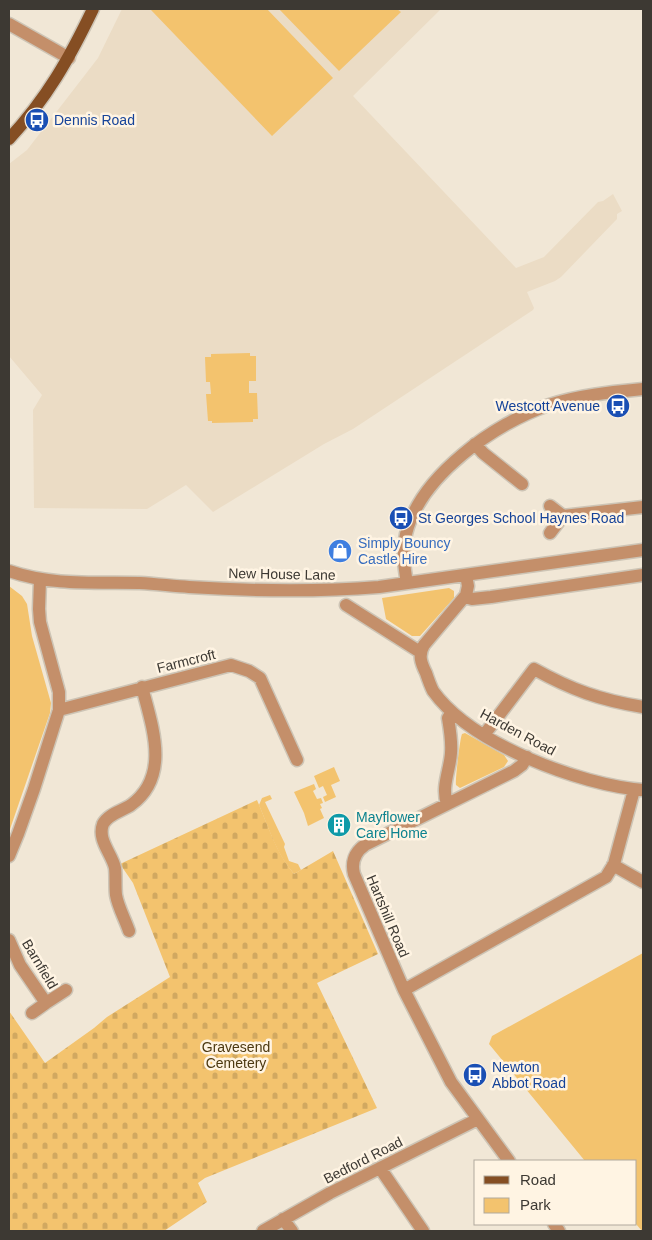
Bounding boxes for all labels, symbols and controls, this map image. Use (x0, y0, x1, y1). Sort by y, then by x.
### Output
bus stop icon: Dennis Road (24, 107, 50, 133)
place label: Dennis Road (54, 112, 135, 128)
bus stop icon: Westcott Avenue (605, 393, 631, 419)
place label: Westcott Avenue (495, 398, 600, 414)
bus stop icon: St Georges School Haynes Road (388, 505, 414, 531)
place label: St Georges School Haynes Road (418, 510, 624, 526)
place label: Simply Bouncy Castle Hire (358, 535, 451, 567)
shop icon: Simply Bouncy Castle Hire (327, 538, 353, 564)
street label: New House Lane (228, 565, 336, 583)
street label: Farmcroft (155, 646, 217, 676)
street label: Harden Road (477, 705, 559, 759)
place label: Mayflower Care Home (356, 809, 428, 841)
building icon: Mayflower Care Home (326, 812, 352, 838)
street label: Hartshill Road (363, 872, 413, 960)
street label: Barnfield (19, 936, 61, 992)
park label: Gravesend Cemetery (202, 1039, 270, 1071)
place label: Newton Abbot Road (492, 1059, 566, 1091)
bus stop icon: Newton Abbot Road (462, 1062, 488, 1088)
street label: Bedford Road (321, 1133, 405, 1187)
legend (474, 1160, 637, 1225)
text: Road (520, 1171, 556, 1188)
text: Park (520, 1196, 551, 1213)

